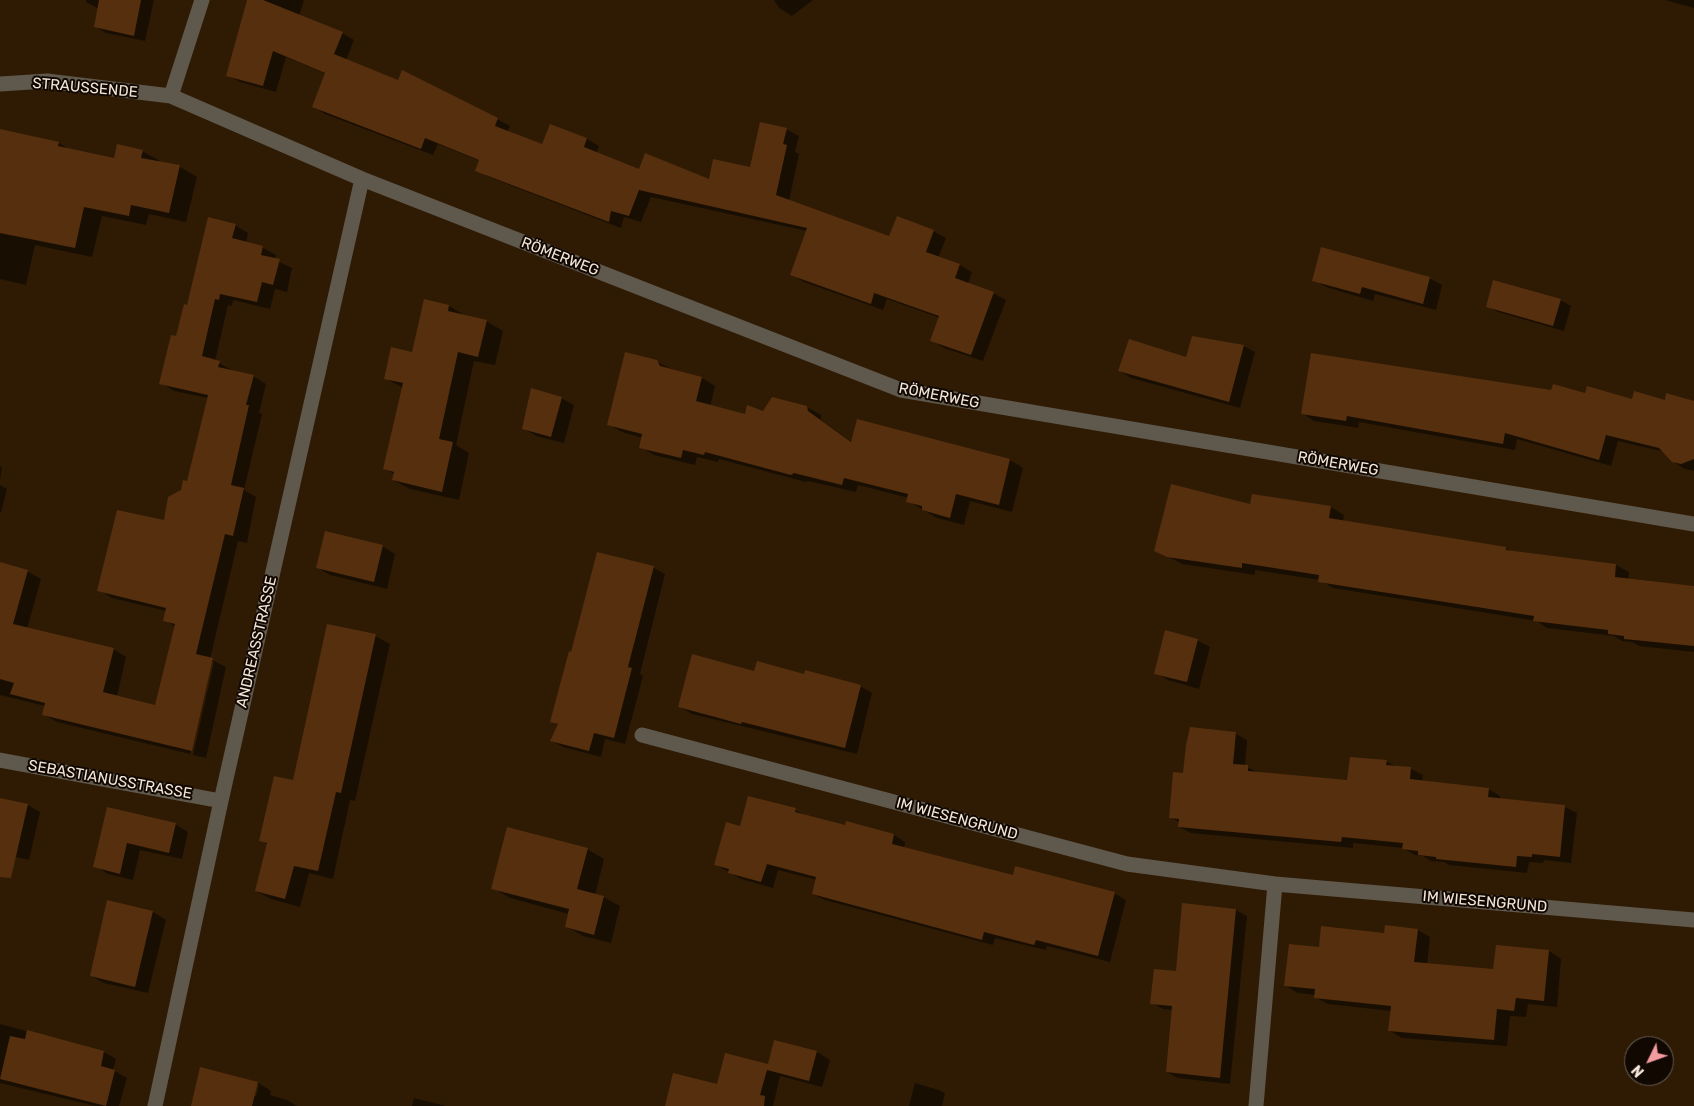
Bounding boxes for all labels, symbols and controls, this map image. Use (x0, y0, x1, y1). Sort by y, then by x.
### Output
street label: STRAUSSENDE (32, 74, 138, 102)
street label: RÖMERWEG (519, 234, 601, 280)
street label: RÖMERWEG (897, 379, 981, 413)
street label: RÖMERWEG (1296, 448, 1380, 480)
street label: ANDREASSTRASSE (233, 575, 281, 709)
street label: SEBASTIANUSSTRASSE (27, 757, 193, 803)
street label: IM WIESENGRUND (894, 794, 1020, 844)
street label: IM WIESENGRUND (1422, 888, 1548, 916)
north arrow (1624, 1036, 1674, 1086)
text: N (1629, 1061, 1648, 1080)

